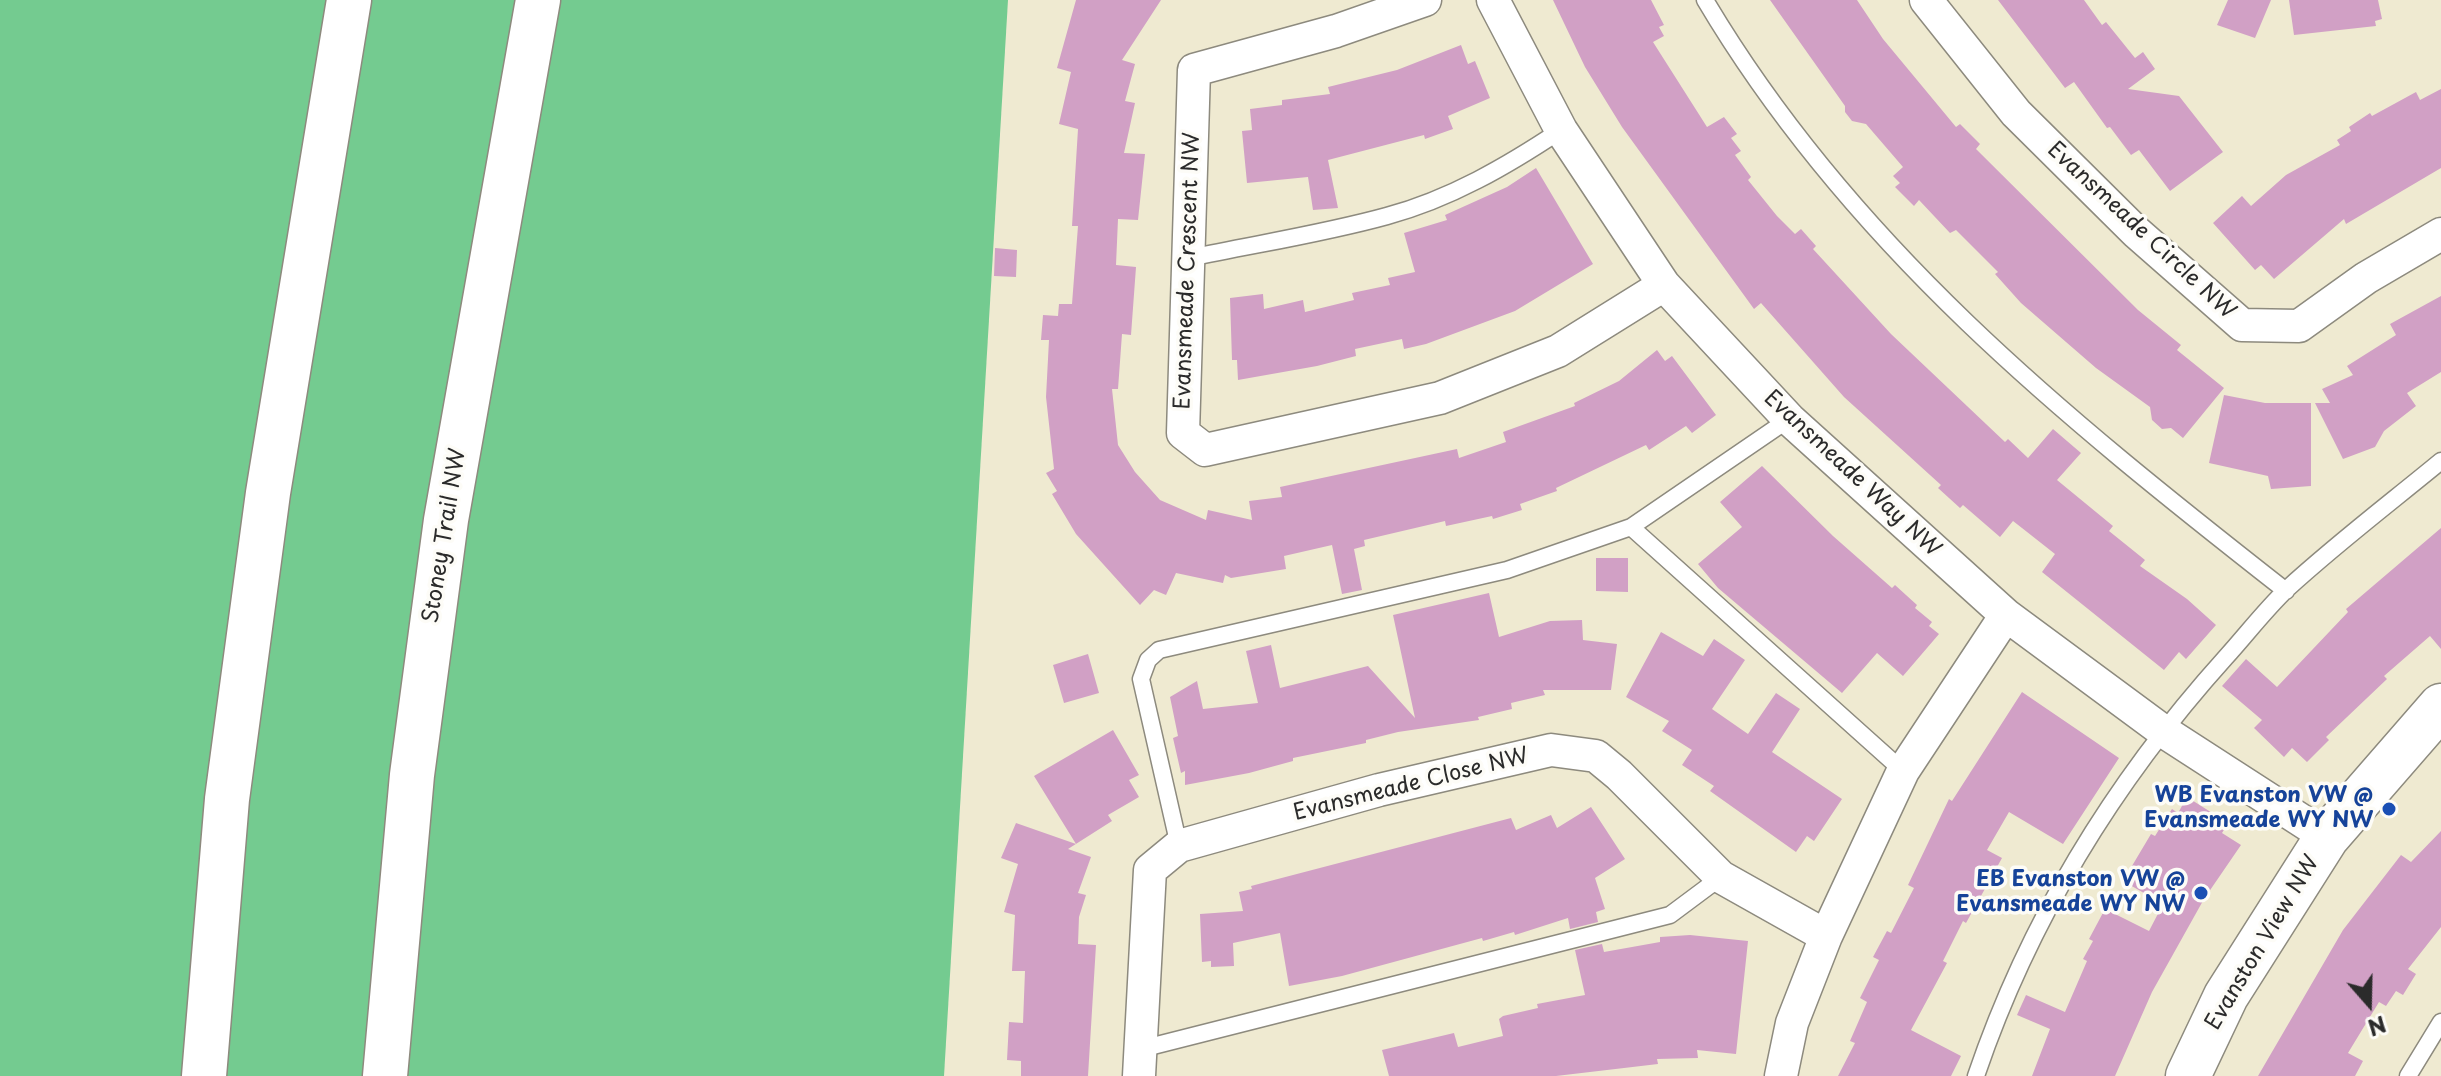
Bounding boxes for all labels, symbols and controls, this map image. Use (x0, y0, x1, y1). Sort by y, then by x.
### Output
street label: Evansmeade Crescent NW (1170, 132, 1206, 410)
street label: Evansmeade Circle NW (2042, 137, 2240, 325)
street label: Evansmeade Way NW (1758, 385, 1946, 563)
street label: Stoney Trail NW (418, 447, 472, 625)
street label: Evansmeade Close NW (1291, 743, 1531, 827)
place label: WB Evanston VW @ Evansmeade WY NW (2144, 783, 2373, 834)
marker: WB Evanston VW @ Evansmeade WY NW (2380, 800, 2398, 818)
street label: Evanston View NW (2201, 851, 2325, 1035)
place label: EB Evanston VW @ Evansmeade WY NW (1956, 867, 2185, 918)
marker: EB Evanston VW @ Evansmeade WY NW (2192, 884, 2210, 902)
north arrow (2329, 964, 2409, 1044)
text: N (2364, 1009, 2391, 1046)

